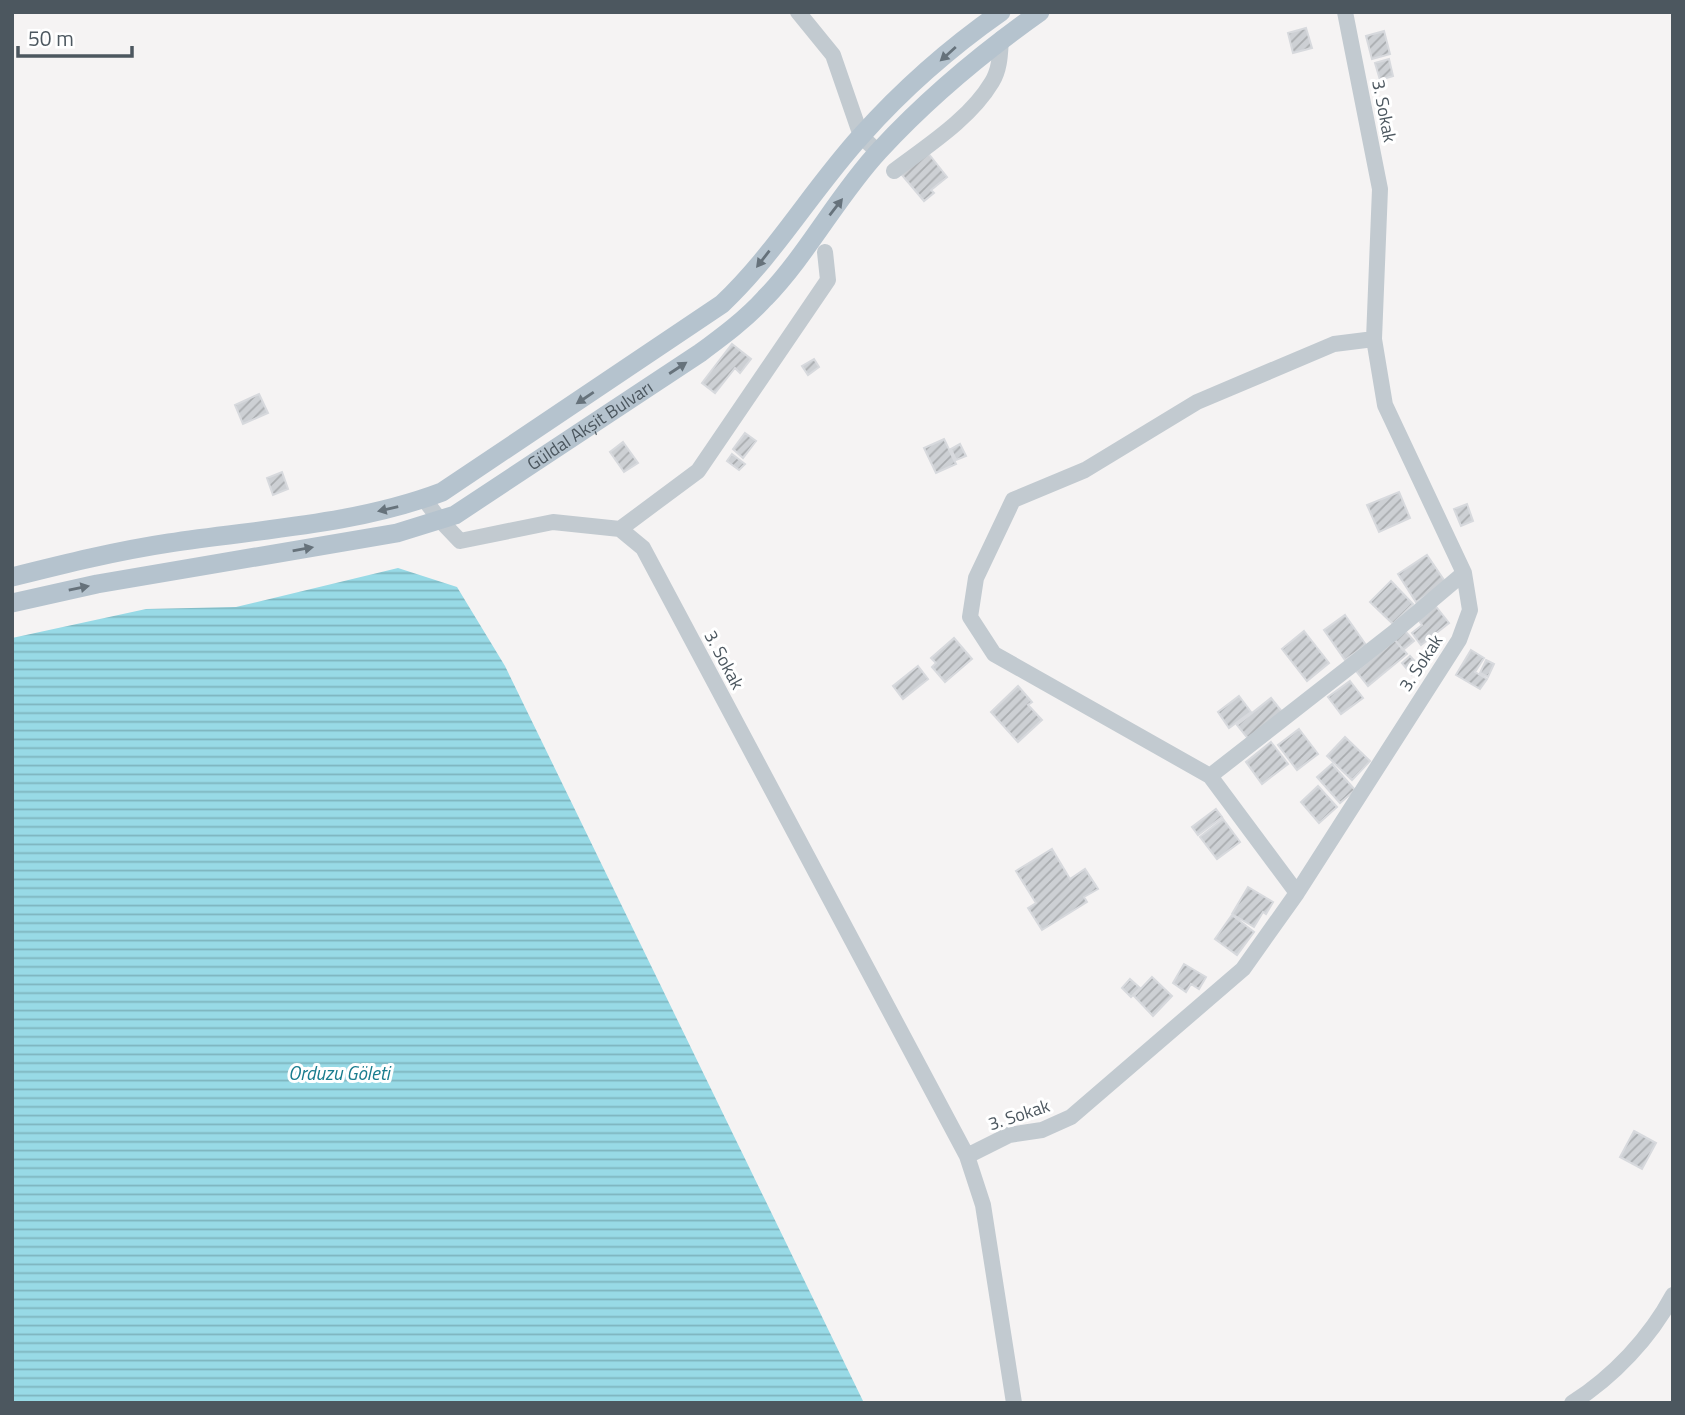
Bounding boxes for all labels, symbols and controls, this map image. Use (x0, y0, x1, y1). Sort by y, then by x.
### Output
scale bar (18, 14, 131, 58)
text: 50 m (28, 22, 74, 54)
one-way arrow (939, 46, 956, 61)
street label: 3. Sokak (1365, 77, 1404, 145)
one-way arrow (829, 197, 843, 216)
one-way arrow (756, 250, 771, 268)
one-way arrow (668, 361, 688, 374)
street label: Güldal Akşit Bulvarı (521, 374, 658, 477)
one-way arrow (575, 391, 594, 404)
one-way arrow (377, 504, 399, 515)
one-way arrow (292, 543, 314, 554)
one-way arrow (68, 583, 90, 594)
street label: 3. Sokak (698, 625, 751, 694)
street label: 3. Sokak (1392, 628, 1449, 697)
water label: Orduzu Göleti (288, 1058, 392, 1087)
street label: 3. Sokak (985, 1092, 1054, 1137)

